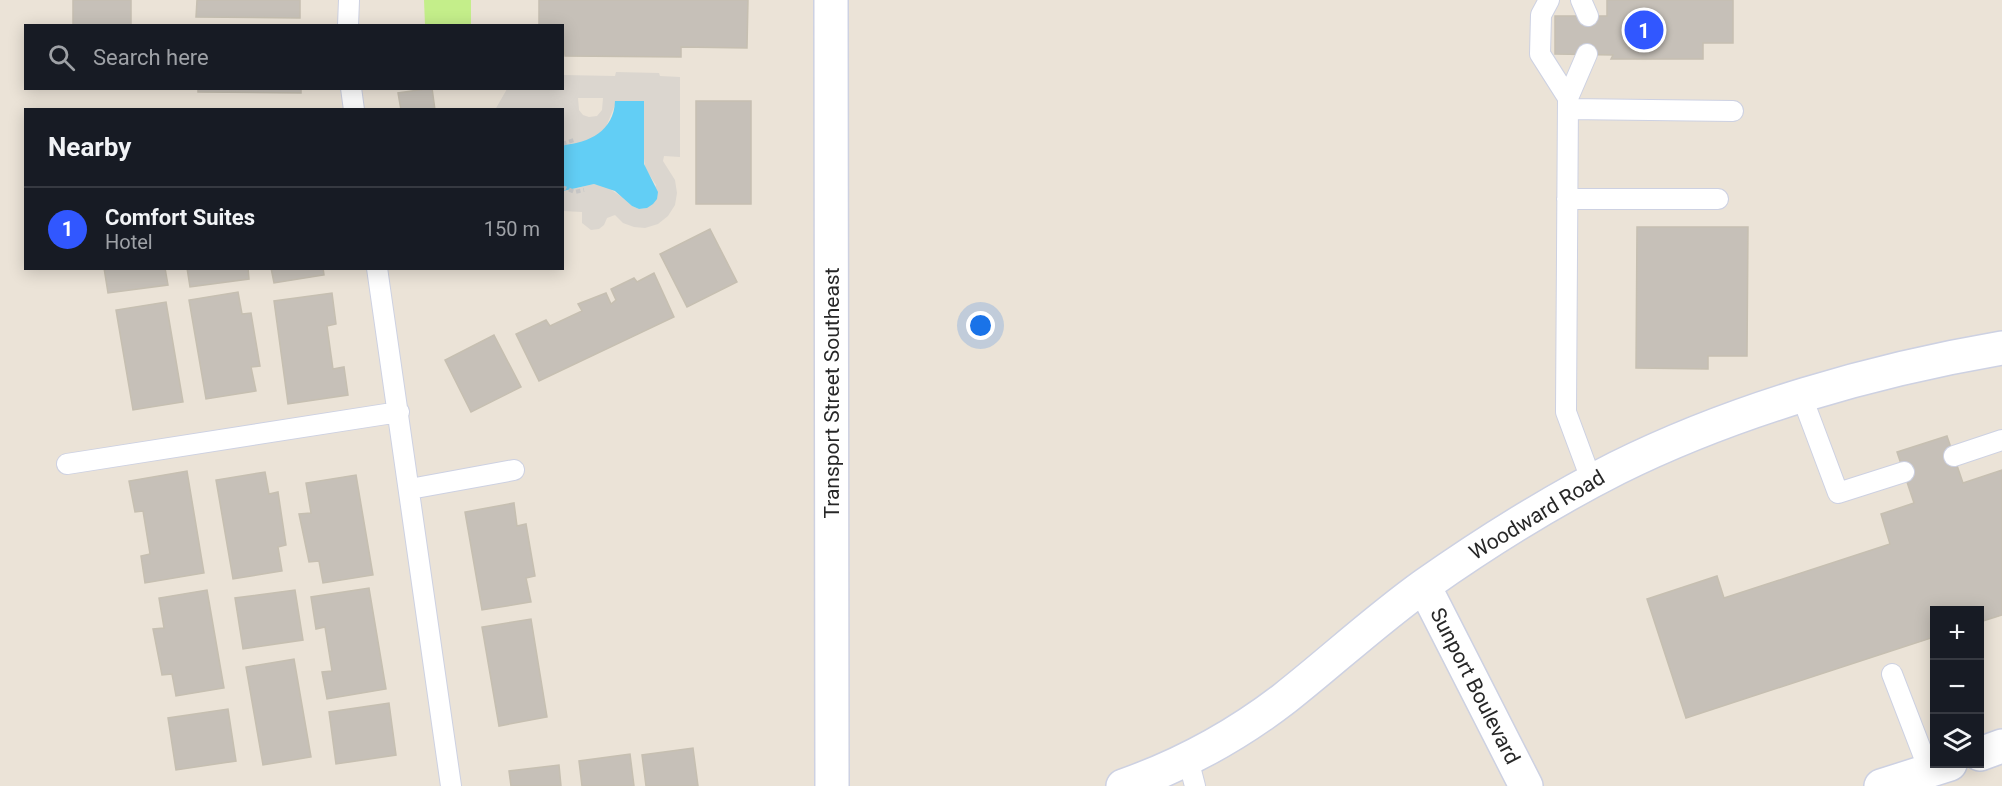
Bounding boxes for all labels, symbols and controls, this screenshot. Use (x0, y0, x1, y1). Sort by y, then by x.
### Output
pin: 1 (1624, 8, 1664, 52)
search box (24, 24, 564, 90)
icon: search (45, 41, 78, 74)
text: Search here (93, 45, 209, 70)
text: Nearby (48, 132, 131, 162)
text: Comfort Suites (105, 205, 255, 230)
text: 1 (62, 217, 73, 241)
text: 150 m (484, 217, 540, 241)
text: Hotel (105, 230, 153, 254)
street label: Transport Street Southeast (820, 267, 844, 519)
your location (966, 311, 995, 340)
street label: Woodward Road (1465, 465, 1609, 565)
street label: Sunport Boulevard (1425, 604, 1525, 768)
map controls (1930, 606, 1984, 768)
button: + (1930, 606, 1984, 660)
button: − (1930, 660, 1984, 714)
button: layers (1930, 714, 1984, 768)

